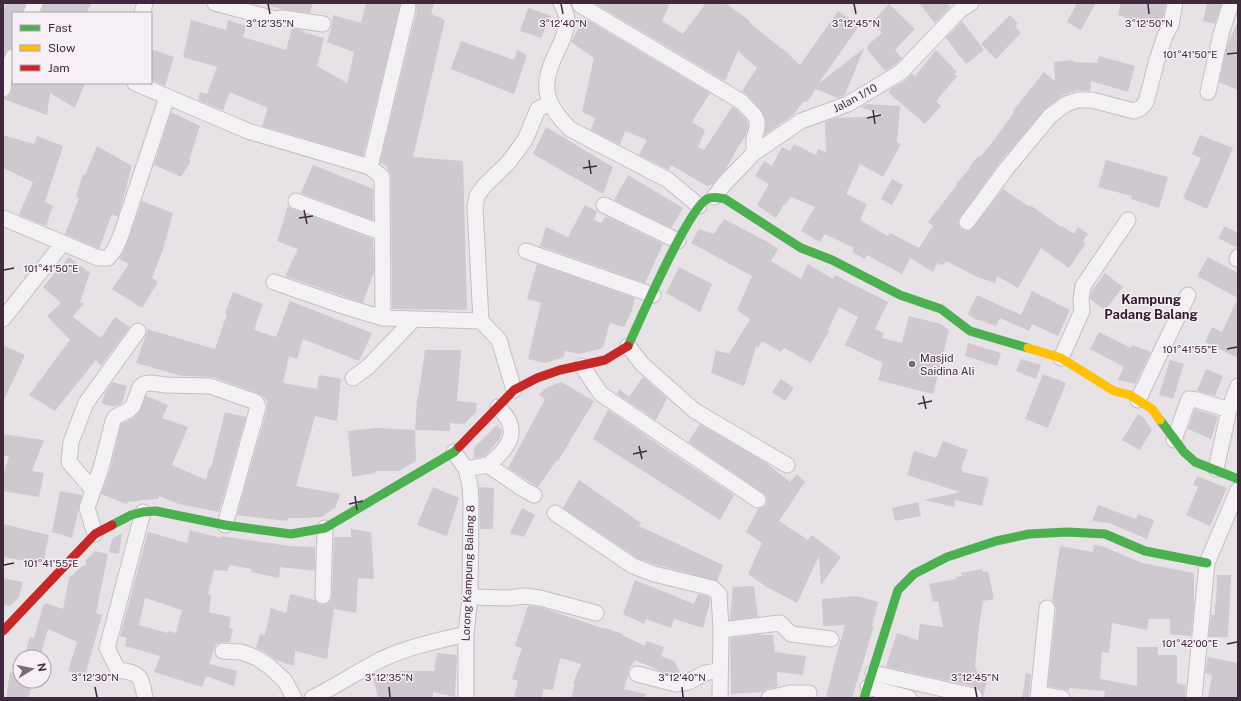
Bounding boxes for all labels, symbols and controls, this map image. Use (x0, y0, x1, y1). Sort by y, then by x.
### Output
legend (12, 12, 152, 84)
text: 3°12'35"N (246, 17, 294, 29)
text: 3°12'40"N (539, 17, 587, 29)
text: 3°12'45"N (832, 17, 880, 29)
text: 3°12'50"N (1125, 17, 1173, 29)
text: Fast (48, 21, 73, 35)
text: Slow (48, 41, 76, 55)
text: 101°41'50"E (1163, 48, 1217, 60)
text: Jam (48, 61, 70, 75)
street label: Jalan 1/10 (831, 81, 879, 115)
text: 101°41'50"E (24, 262, 78, 274)
district label: Kampung Padang Balang (1104, 292, 1198, 322)
text: 101°41'55"E (1163, 343, 1218, 355)
place label: Masjid Saidina Ali (920, 352, 974, 377)
marker: Masjid Saidina Ali (907, 359, 917, 369)
street label: Lorong Kampung Balang 8 (460, 505, 476, 641)
text: 101°41'55"E (24, 557, 79, 569)
text: 101°42'00"E (1162, 637, 1218, 649)
north arrow (12, 649, 52, 689)
text: N (35, 662, 49, 673)
text: 3°12'30"N (71, 671, 119, 683)
text: 3°12'35"N (365, 671, 413, 683)
text: 3°12'40"N (658, 671, 706, 683)
text: 3°12'45"N (951, 671, 999, 683)

